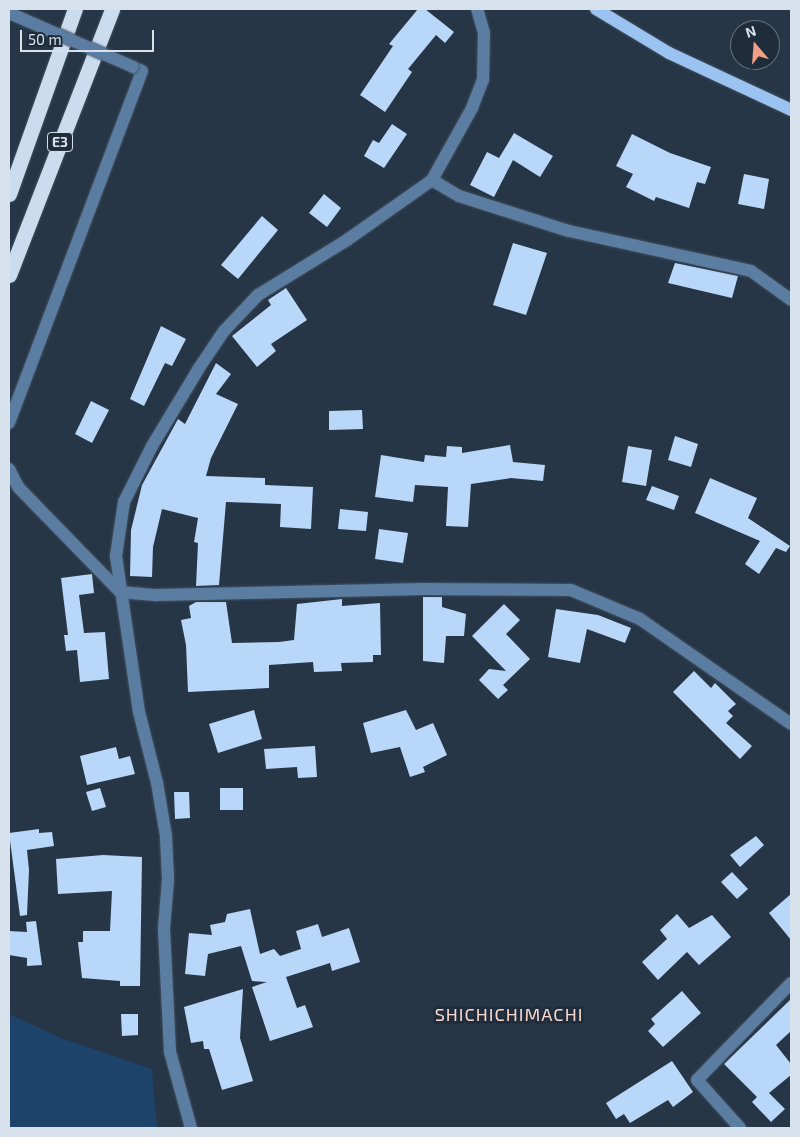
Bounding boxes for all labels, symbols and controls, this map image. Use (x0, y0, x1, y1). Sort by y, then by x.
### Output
scale bar (22, 20, 156, 52)
north arrow (730, 20, 780, 70)
text: N (743, 22, 758, 41)
text: 50 m (28, 30, 62, 48)
road number: E3 (46, 130, 74, 154)
district label: SHICHICHIMACHI (433, 1003, 585, 1025)

